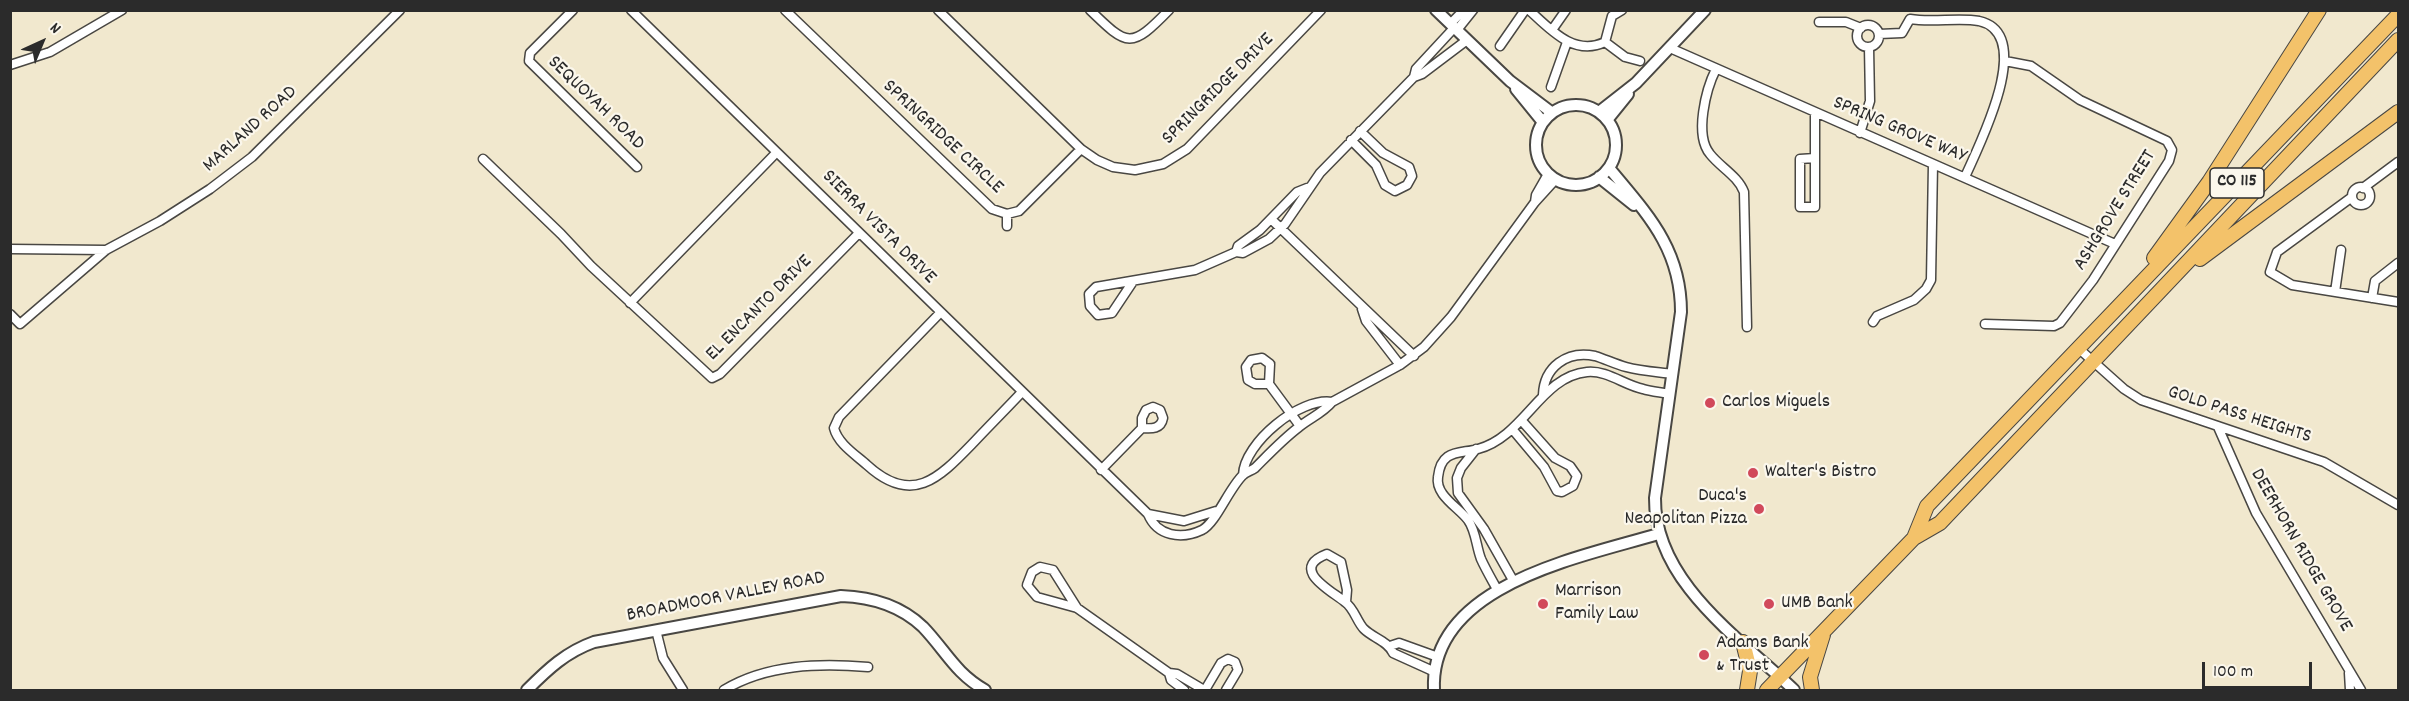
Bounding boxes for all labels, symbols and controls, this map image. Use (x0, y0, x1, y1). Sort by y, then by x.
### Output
north arrow (12, 12, 72, 72)
text: N (44, 18, 66, 40)
street label: SPRINGRIDGE DRIVE (1158, 29, 1280, 151)
street label: SEQUOYAH ROAD (541, 52, 649, 156)
street label: SPRINGRIDGE CIRCLE (876, 76, 1008, 200)
street label: MARLAND ROAD (199, 81, 303, 179)
street label: SPRING GROVE WAY (1829, 92, 1969, 170)
street label: ASHGROVE STREET (2069, 146, 2163, 276)
street label: SIERRA VISTA DRIVE (816, 166, 940, 290)
road number: CO 115 (2210, 168, 2264, 198)
street label: EL ENCANTO DRIVE (702, 251, 818, 367)
street label: GOLD PASS HEIGHTS (2164, 381, 2314, 451)
place label: Carlos Miguels (1722, 391, 1830, 415)
marker: Carlos Miguels (1703, 396, 1717, 410)
place label: Walter's Bistro (1765, 461, 1876, 485)
street label: DEERHORN RIDGE GROVE (2244, 465, 2356, 637)
marker: Walter's Bistro (1746, 466, 1760, 480)
place label: Duca's Neapolitan Pizza (1625, 485, 1747, 532)
marker: Duca's Neapolitan Pizza (1752, 502, 1766, 516)
street label: BROADMOOR VALLEY ROAD (625, 567, 827, 629)
place label: Marrison Family Law (1555, 580, 1639, 627)
place label: UMB Bank (1781, 592, 1853, 616)
marker: Marrison Family Law (1536, 597, 1550, 611)
marker: UMB Bank (1762, 597, 1776, 611)
place label: Adams Bank & Trust (1716, 632, 1809, 679)
marker: Adams Bank & Trust (1697, 648, 1711, 662)
scale bar (2205, 650, 2314, 688)
text: 100 m (2213, 660, 2253, 685)

